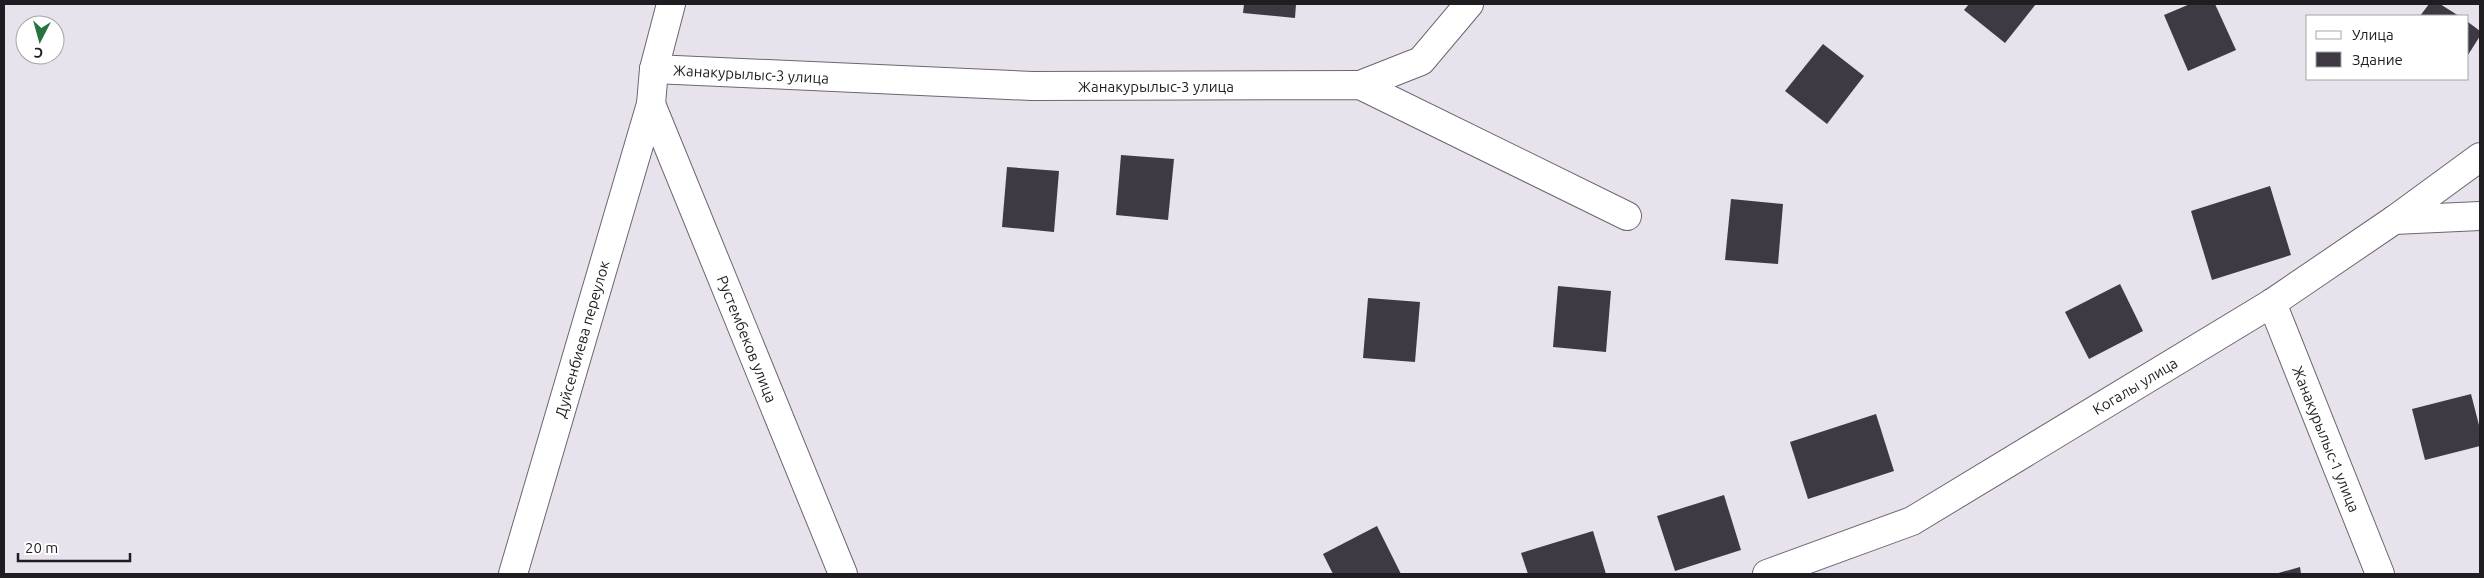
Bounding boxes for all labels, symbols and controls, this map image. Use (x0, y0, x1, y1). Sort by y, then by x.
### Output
north arrow (15, 15, 65, 65)
legend (2306, 15, 2469, 80)
text: Улица (2352, 26, 2394, 43)
text: С (33, 44, 44, 61)
text: Здание (2352, 51, 2403, 68)
street label: Жанакурылыс-3 улица (673, 61, 829, 87)
street label: Жанакурылыс-3 улица (1078, 78, 1234, 95)
street label: Дуйсенбиева переулок (551, 258, 613, 419)
street label: Рустембеков улица (714, 273, 780, 405)
street label: Когалы улица (2090, 354, 2180, 418)
street label: Жанакурылыс-1 улица (2289, 364, 2363, 514)
scale bar (18, 530, 130, 562)
text: 20 m (25, 539, 58, 556)

